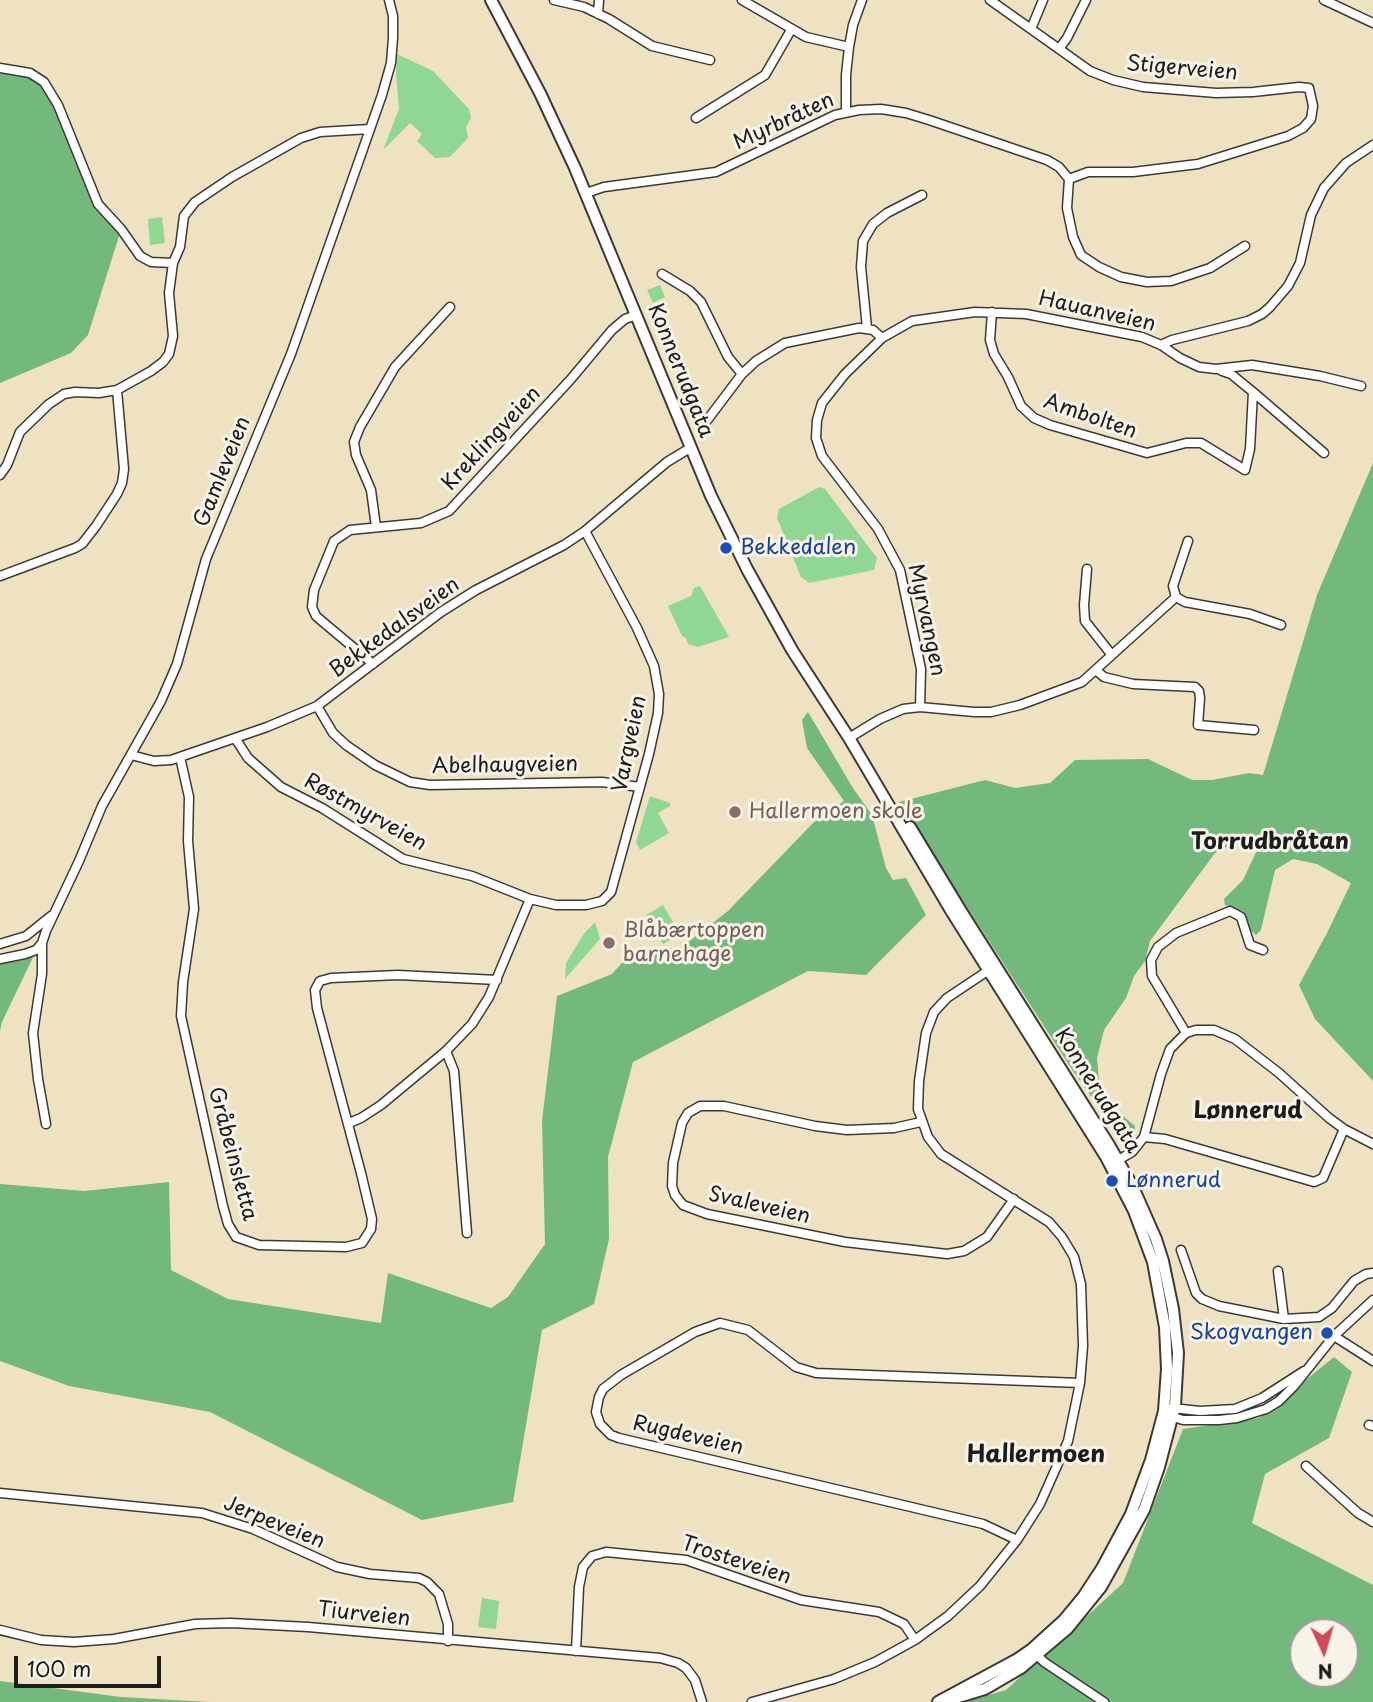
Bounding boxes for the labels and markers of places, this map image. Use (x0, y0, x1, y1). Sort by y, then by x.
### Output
place label: Bekkedalen (740, 535, 856, 561)
marker: Bekkedalen (718, 540, 734, 556)
place label: Hallermoen skole (749, 799, 923, 825)
marker: Hallermoen skole (727, 804, 743, 820)
place label: Blåbærtoppen barnehage (623, 918, 765, 968)
marker: Blåbærtoppen barnehage (601, 935, 617, 951)
place label: Lønnerud (1126, 1168, 1221, 1194)
marker: Lønnerud (1104, 1173, 1120, 1189)
place label: Skogvangen (1190, 1320, 1313, 1346)
marker: Skogvangen (1319, 1325, 1335, 1341)

